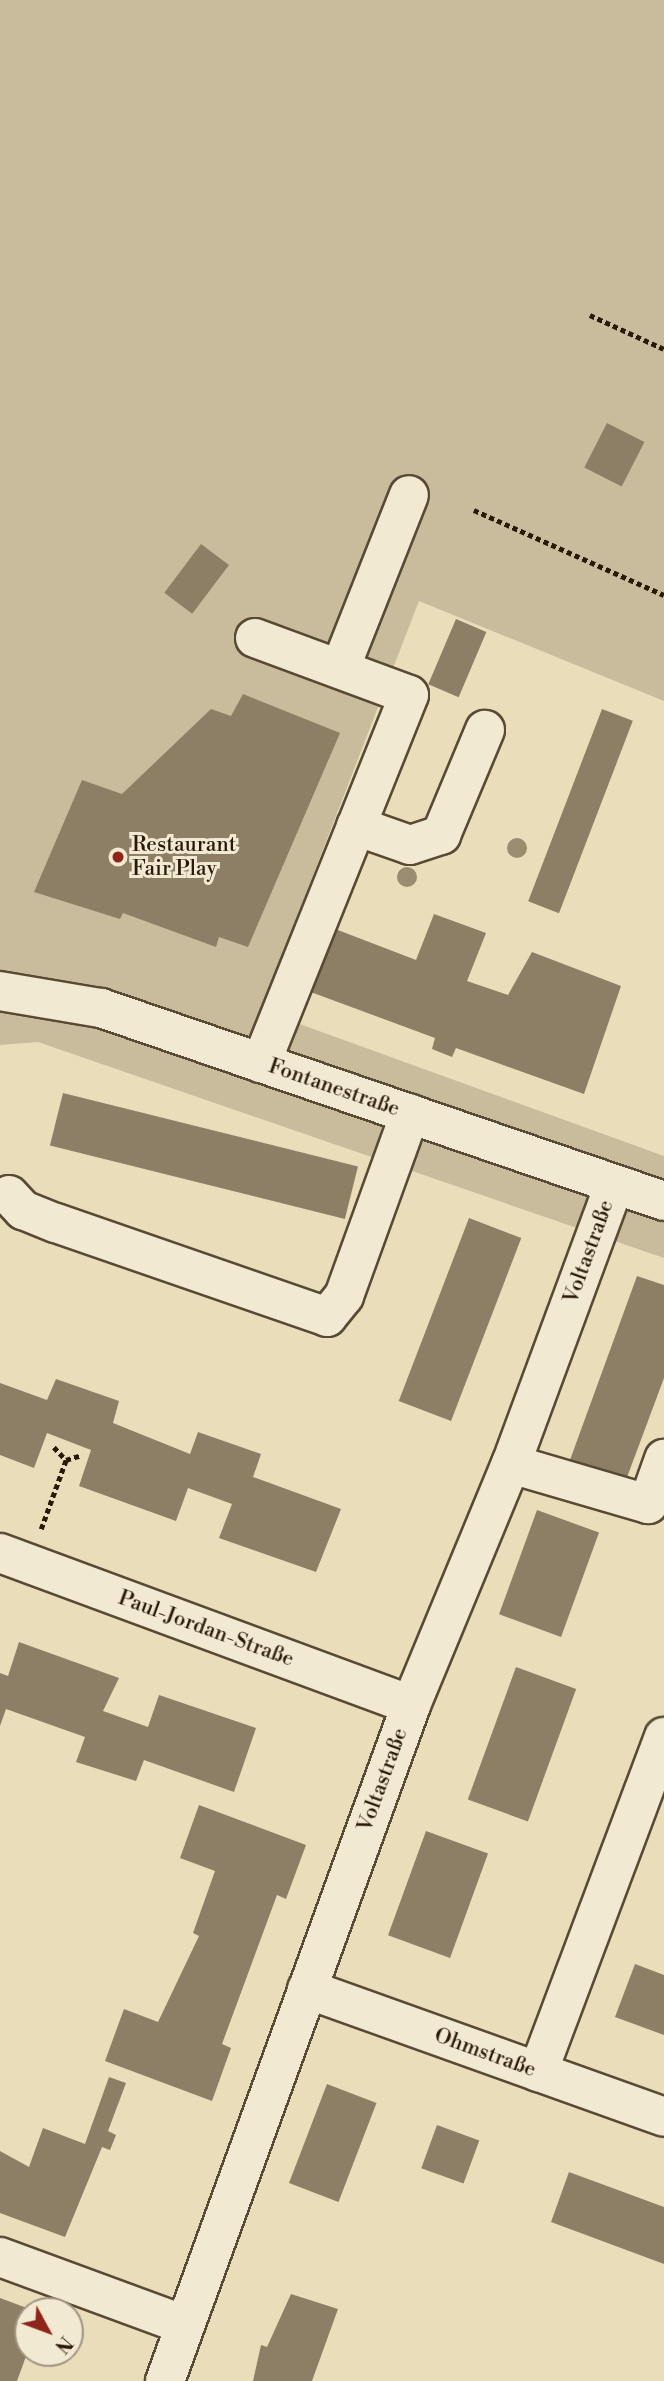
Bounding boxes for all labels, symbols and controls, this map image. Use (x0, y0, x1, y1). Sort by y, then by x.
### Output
place label: Restaurant Fair Play (132, 832, 236, 882)
marker: Restaurant Fair Play (110, 849, 126, 865)
street label: Fontanestraße (265, 1054, 403, 1122)
street label: Voltastraße (559, 1197, 619, 1307)
street label: Paul-Jordan-Straße (115, 1586, 297, 1672)
street label: Voltastraße (353, 1725, 413, 1835)
street label: Ohmstraße (431, 2023, 539, 2083)
north arrow (14, 2297, 84, 2367)
text: N (49, 2331, 77, 2358)

